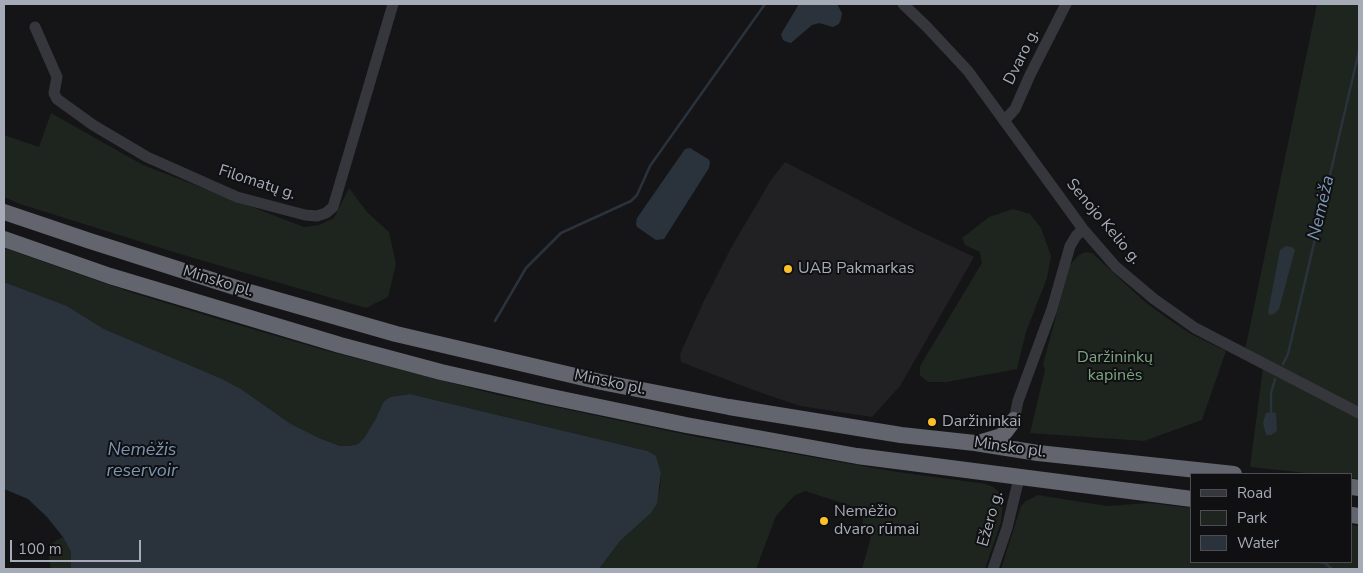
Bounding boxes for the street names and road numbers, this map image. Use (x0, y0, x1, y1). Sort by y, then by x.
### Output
street label: Dvaro g. (1000, 26, 1044, 88)
street label: Filomatų g. (216, 162, 298, 204)
street label: Senojo Kelio g. (1062, 175, 1144, 269)
street label: Minsko pl. (180, 262, 256, 302)
street label: Minsko pl. (572, 366, 648, 400)
street label: Minsko pl. (973, 433, 1047, 463)
street label: Ežero g. (974, 489, 1008, 549)

